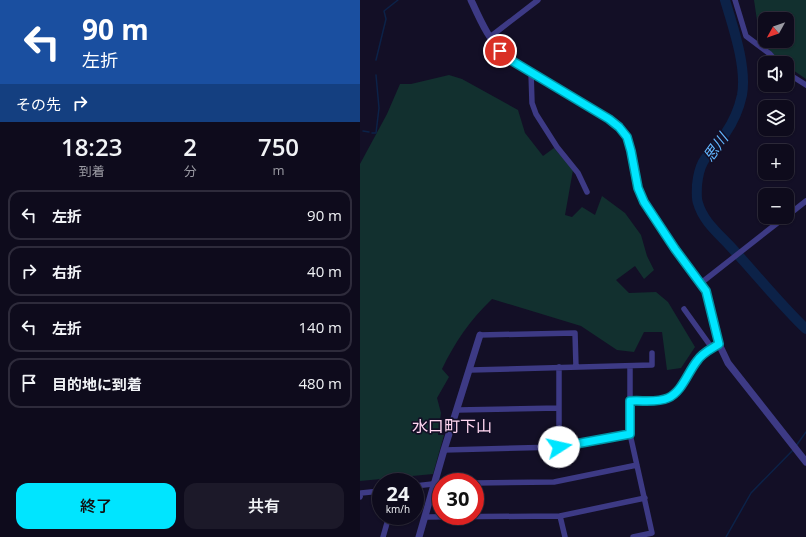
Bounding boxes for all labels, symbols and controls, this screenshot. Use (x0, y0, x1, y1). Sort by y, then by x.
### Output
text: 90 m (82, 10, 149, 48)
north arrow (758, 12, 794, 48)
map controls (758, 12, 794, 224)
icon: left (16, 16, 68, 68)
pin (483, 34, 517, 68)
icon: arrive (489, 40, 511, 62)
text: 左折 (82, 48, 118, 72)
button: sound (758, 56, 794, 92)
icon: right (69, 92, 91, 114)
text: その先 (16, 94, 61, 114)
button: layers (758, 100, 794, 136)
water label: 思川 (698, 127, 733, 165)
text: 18:23 (61, 130, 122, 163)
text: 2 (183, 130, 197, 163)
text: 750 (258, 130, 299, 163)
button: + (758, 144, 794, 180)
text: m (272, 161, 285, 179)
text: 到着 (79, 162, 105, 180)
text: 分 (184, 162, 197, 180)
button: − (758, 188, 794, 224)
icon: left (18, 204, 40, 226)
text: 90 m (307, 205, 342, 225)
text: 左折 (52, 206, 82, 226)
icon: right (18, 260, 40, 282)
text: 40 m (307, 261, 342, 281)
text: 右折 (52, 262, 82, 282)
icon: left (18, 316, 40, 338)
text: 140 m (298, 317, 342, 337)
text: 左折 (52, 318, 82, 338)
icon: arrive (18, 372, 40, 394)
text: 480 m (298, 373, 342, 393)
text: 目的地に到着 (52, 374, 142, 394)
district label: 水口町下山 (412, 415, 492, 437)
position arrow (538, 426, 580, 468)
speed limit sign: 30 (432, 473, 484, 525)
text: 24 (387, 480, 409, 507)
button: 終了 (16, 483, 176, 529)
button: 共有 (184, 483, 344, 529)
text: km/h (386, 502, 410, 516)

